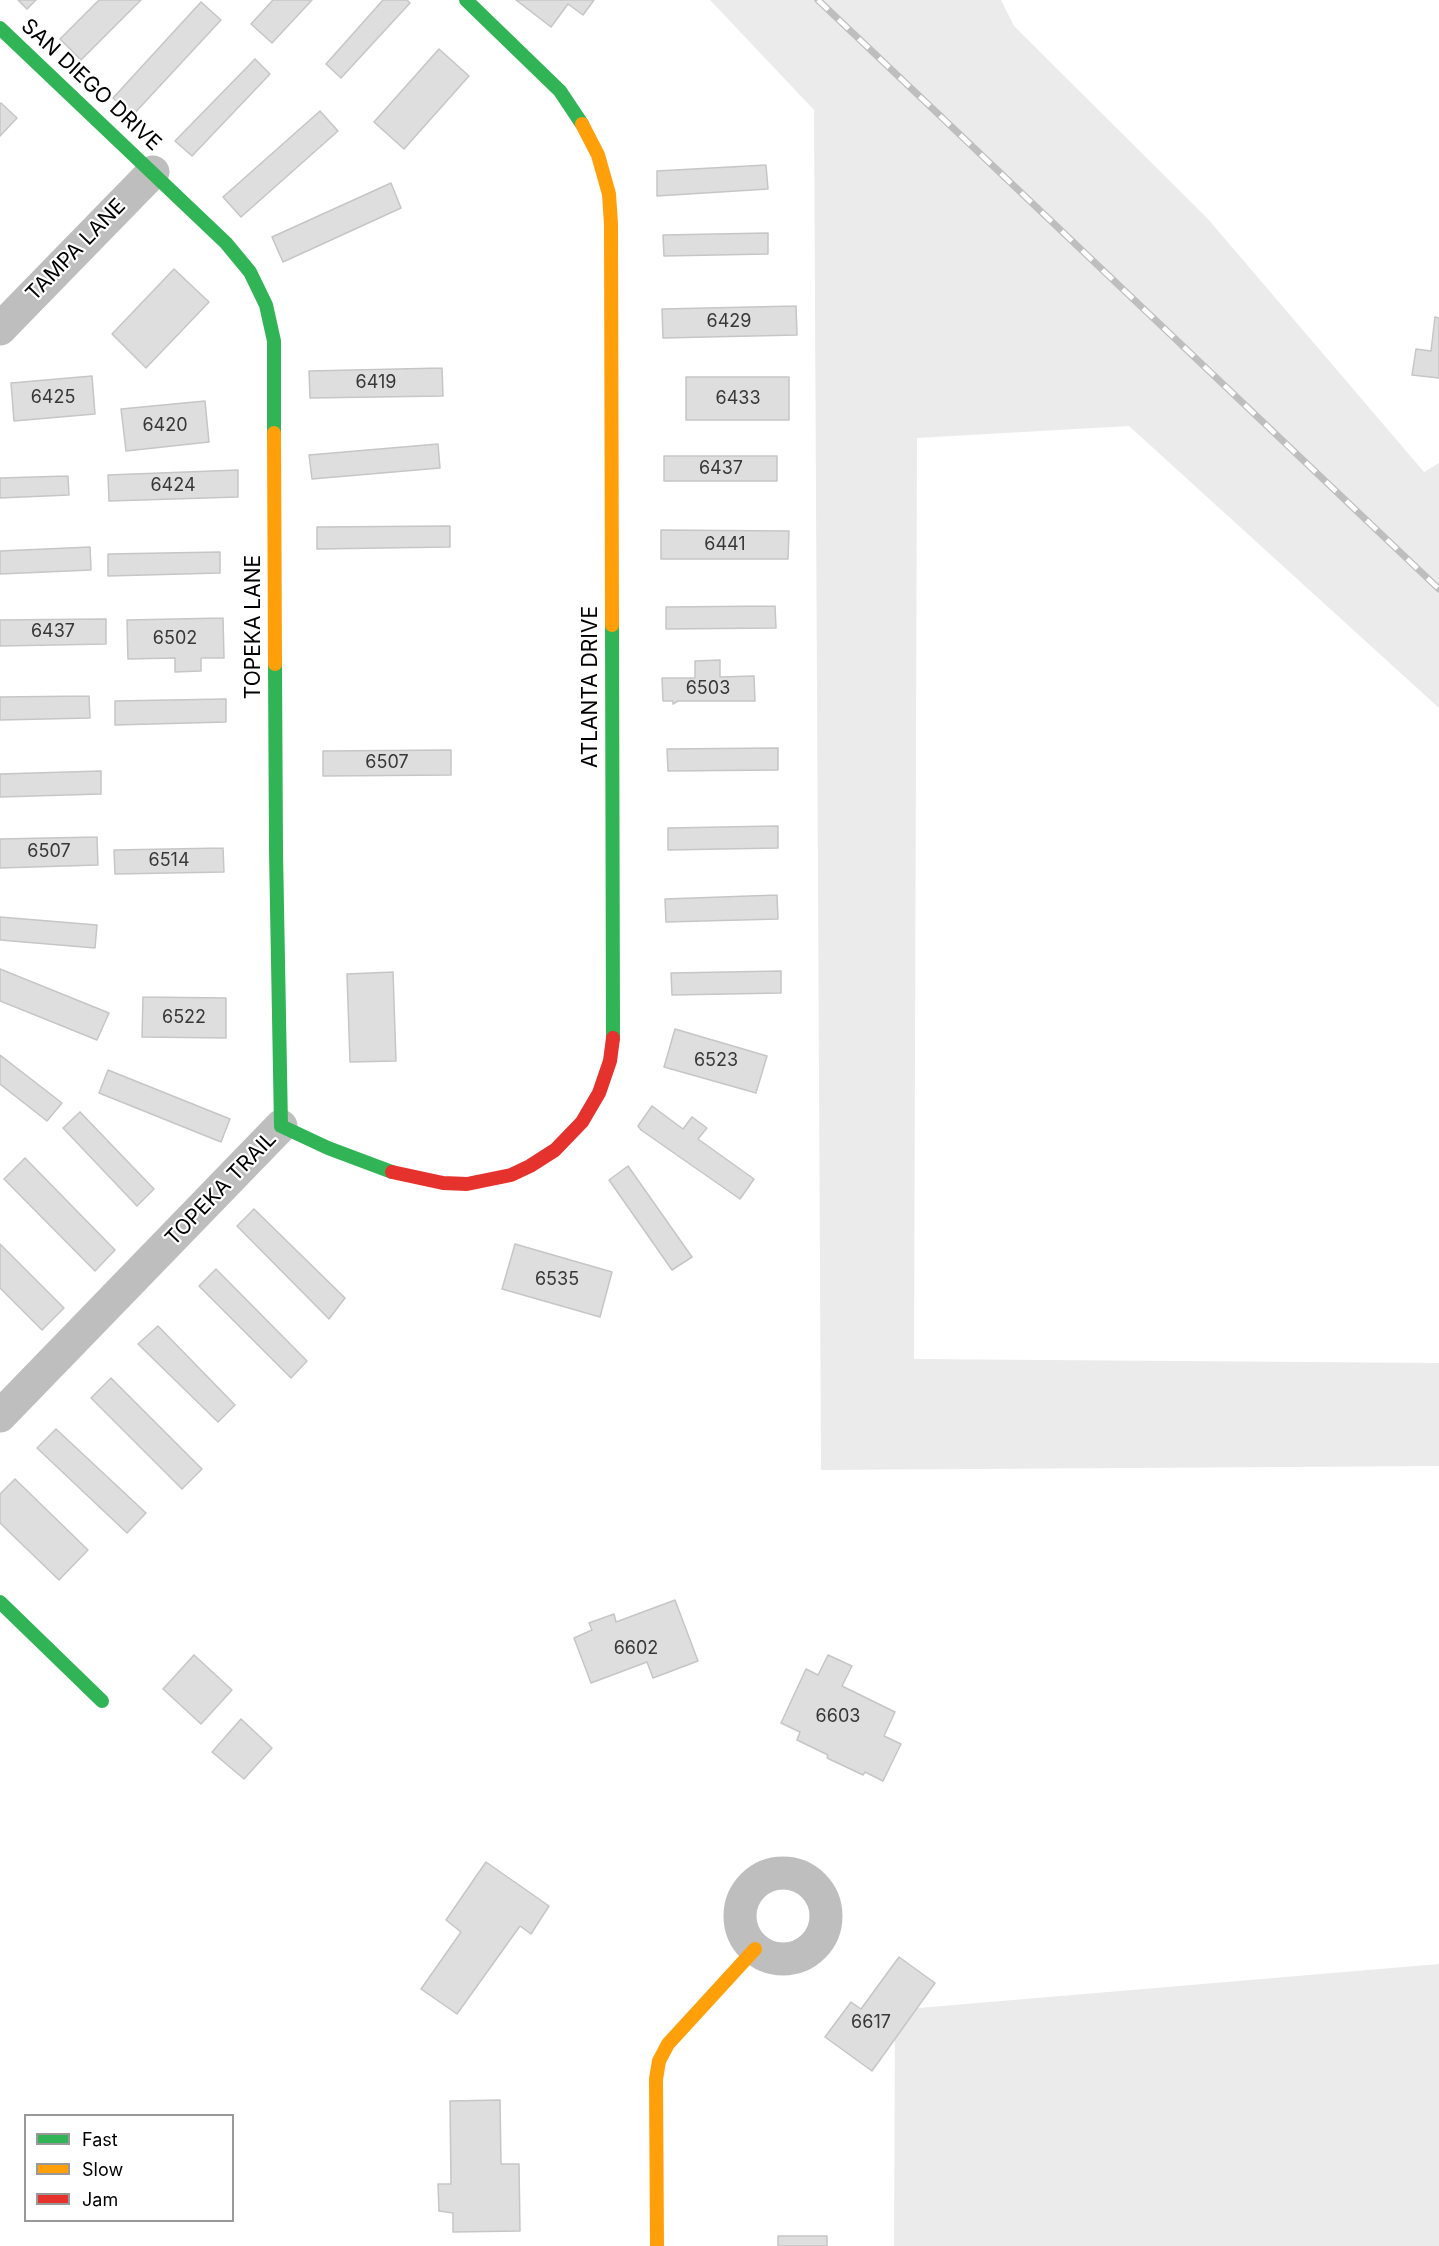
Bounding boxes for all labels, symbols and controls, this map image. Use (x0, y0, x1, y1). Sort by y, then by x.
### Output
street label: SAN DIEGO DRIVE (16, 14, 166, 156)
street label: TAMPA LANE (21, 194, 131, 306)
house number: 6429 (707, 311, 751, 333)
house number: 6419 (356, 372, 396, 394)
house number: 6425 (31, 387, 75, 409)
house number: 6433 (715, 388, 761, 410)
house number: 6420 (142, 415, 188, 437)
house number: 6437 (699, 458, 743, 480)
house number: 6424 (150, 475, 196, 497)
house number: 6441 (704, 534, 746, 556)
street label: TOPEKA LANE (241, 555, 267, 699)
street label: ATLANTA DRIVE (578, 606, 604, 768)
house number: 6437 (31, 621, 75, 643)
house number: 6502 (153, 628, 197, 650)
house number: 6503 (686, 678, 730, 700)
house number: 6507 (365, 752, 409, 774)
house number: 6507 (27, 841, 71, 863)
house number: 6514 (148, 850, 190, 872)
house number: 6522 (162, 1007, 206, 1029)
house number: 6523 (694, 1050, 738, 1072)
street label: TOPEKA TRAIL (160, 1127, 282, 1251)
house number: 6535 (535, 1269, 579, 1291)
house number: 6602 (614, 1638, 658, 1660)
house number: 6603 (816, 1706, 860, 1728)
house number: 6617 (851, 2012, 891, 2034)
legend (24, 2114, 234, 2222)
text: Fast (82, 2129, 118, 2150)
text: Slow (82, 2159, 123, 2180)
text: Jam (82, 2189, 118, 2210)

